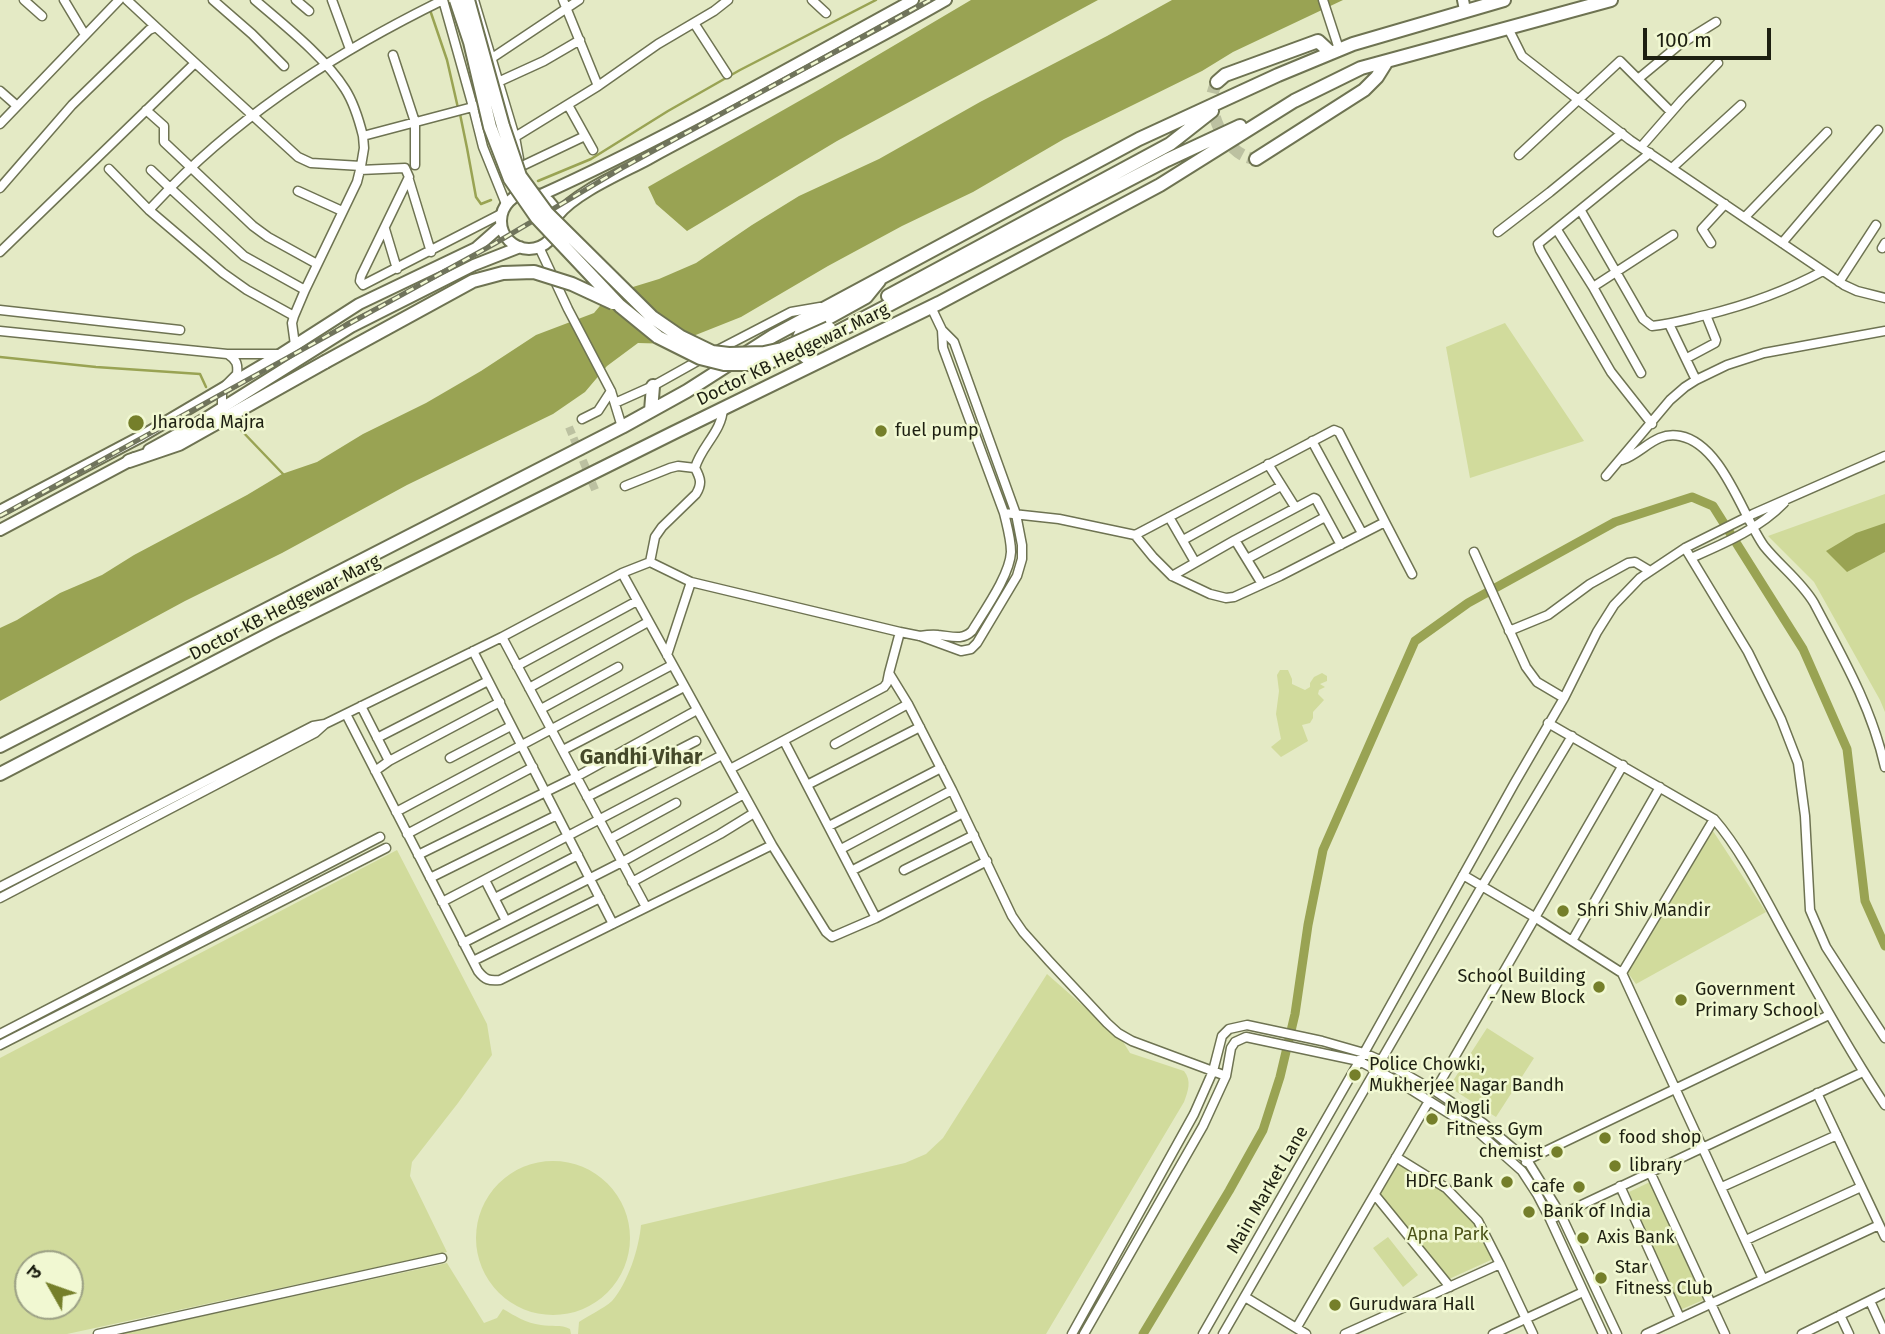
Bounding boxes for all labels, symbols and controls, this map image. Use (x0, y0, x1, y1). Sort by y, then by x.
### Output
scale bar (1647, 14, 1775, 58)
text: 100 m (1656, 27, 1712, 53)
street label: Doctor KB Hedgewar Marg (693, 299, 893, 411)
place label: Jharoda Majra (152, 412, 265, 434)
marker: Jharoda Majra (126, 413, 146, 433)
place label: fuel pump (895, 420, 979, 442)
marker: fuel pump (873, 423, 889, 439)
street label: Doctor KB Hedgewar Marg (186, 550, 384, 666)
district label: Gandhi Vihar (580, 745, 702, 771)
place label: Shri Shiv Mandir (1577, 900, 1710, 922)
marker: Shri Shiv Mandir (1555, 903, 1571, 919)
place label: School Building - New Block (1458, 966, 1585, 1009)
marker: School Building - New Block (1591, 979, 1607, 995)
place label: Government Primary School (1695, 979, 1818, 1021)
marker: Government Primary School (1673, 992, 1689, 1008)
place label: Police Chowki, Mukherjee Nagar Bandh (1369, 1054, 1564, 1096)
marker: Police Chowki, Mukherjee Nagar Bandh (1347, 1067, 1363, 1083)
place label: Mogli Fitness Gym (1446, 1098, 1543, 1140)
marker: Mogli Fitness Gym (1424, 1111, 1440, 1127)
street label: Main Market Lane (1223, 1122, 1313, 1258)
place label: food shop (1619, 1127, 1702, 1149)
marker: food shop (1597, 1130, 1613, 1146)
place label: chemist (1479, 1141, 1543, 1163)
marker: chemist (1549, 1144, 1565, 1160)
place label: library (1629, 1155, 1682, 1177)
marker: library (1607, 1158, 1623, 1174)
place label: HDFC Bank (1405, 1171, 1493, 1193)
marker: HDFC Bank (1499, 1174, 1515, 1190)
place label: cafe (1531, 1176, 1565, 1198)
marker: cafe (1571, 1179, 1587, 1195)
place label: Bank of India (1543, 1201, 1651, 1223)
marker: Bank of India (1521, 1204, 1537, 1220)
park label: Apna Park (1407, 1224, 1489, 1246)
place label: Axis Bank (1597, 1227, 1675, 1249)
marker: Axis Bank (1575, 1230, 1591, 1246)
north arrow (14, 1250, 84, 1320)
place label: Star Fitness Club (1615, 1257, 1713, 1300)
text: उ (22, 1261, 46, 1284)
marker: Star Fitness Club (1593, 1270, 1609, 1286)
place label: Gurudwara Hall (1349, 1294, 1475, 1316)
marker: Gurudwara Hall (1327, 1297, 1343, 1313)

